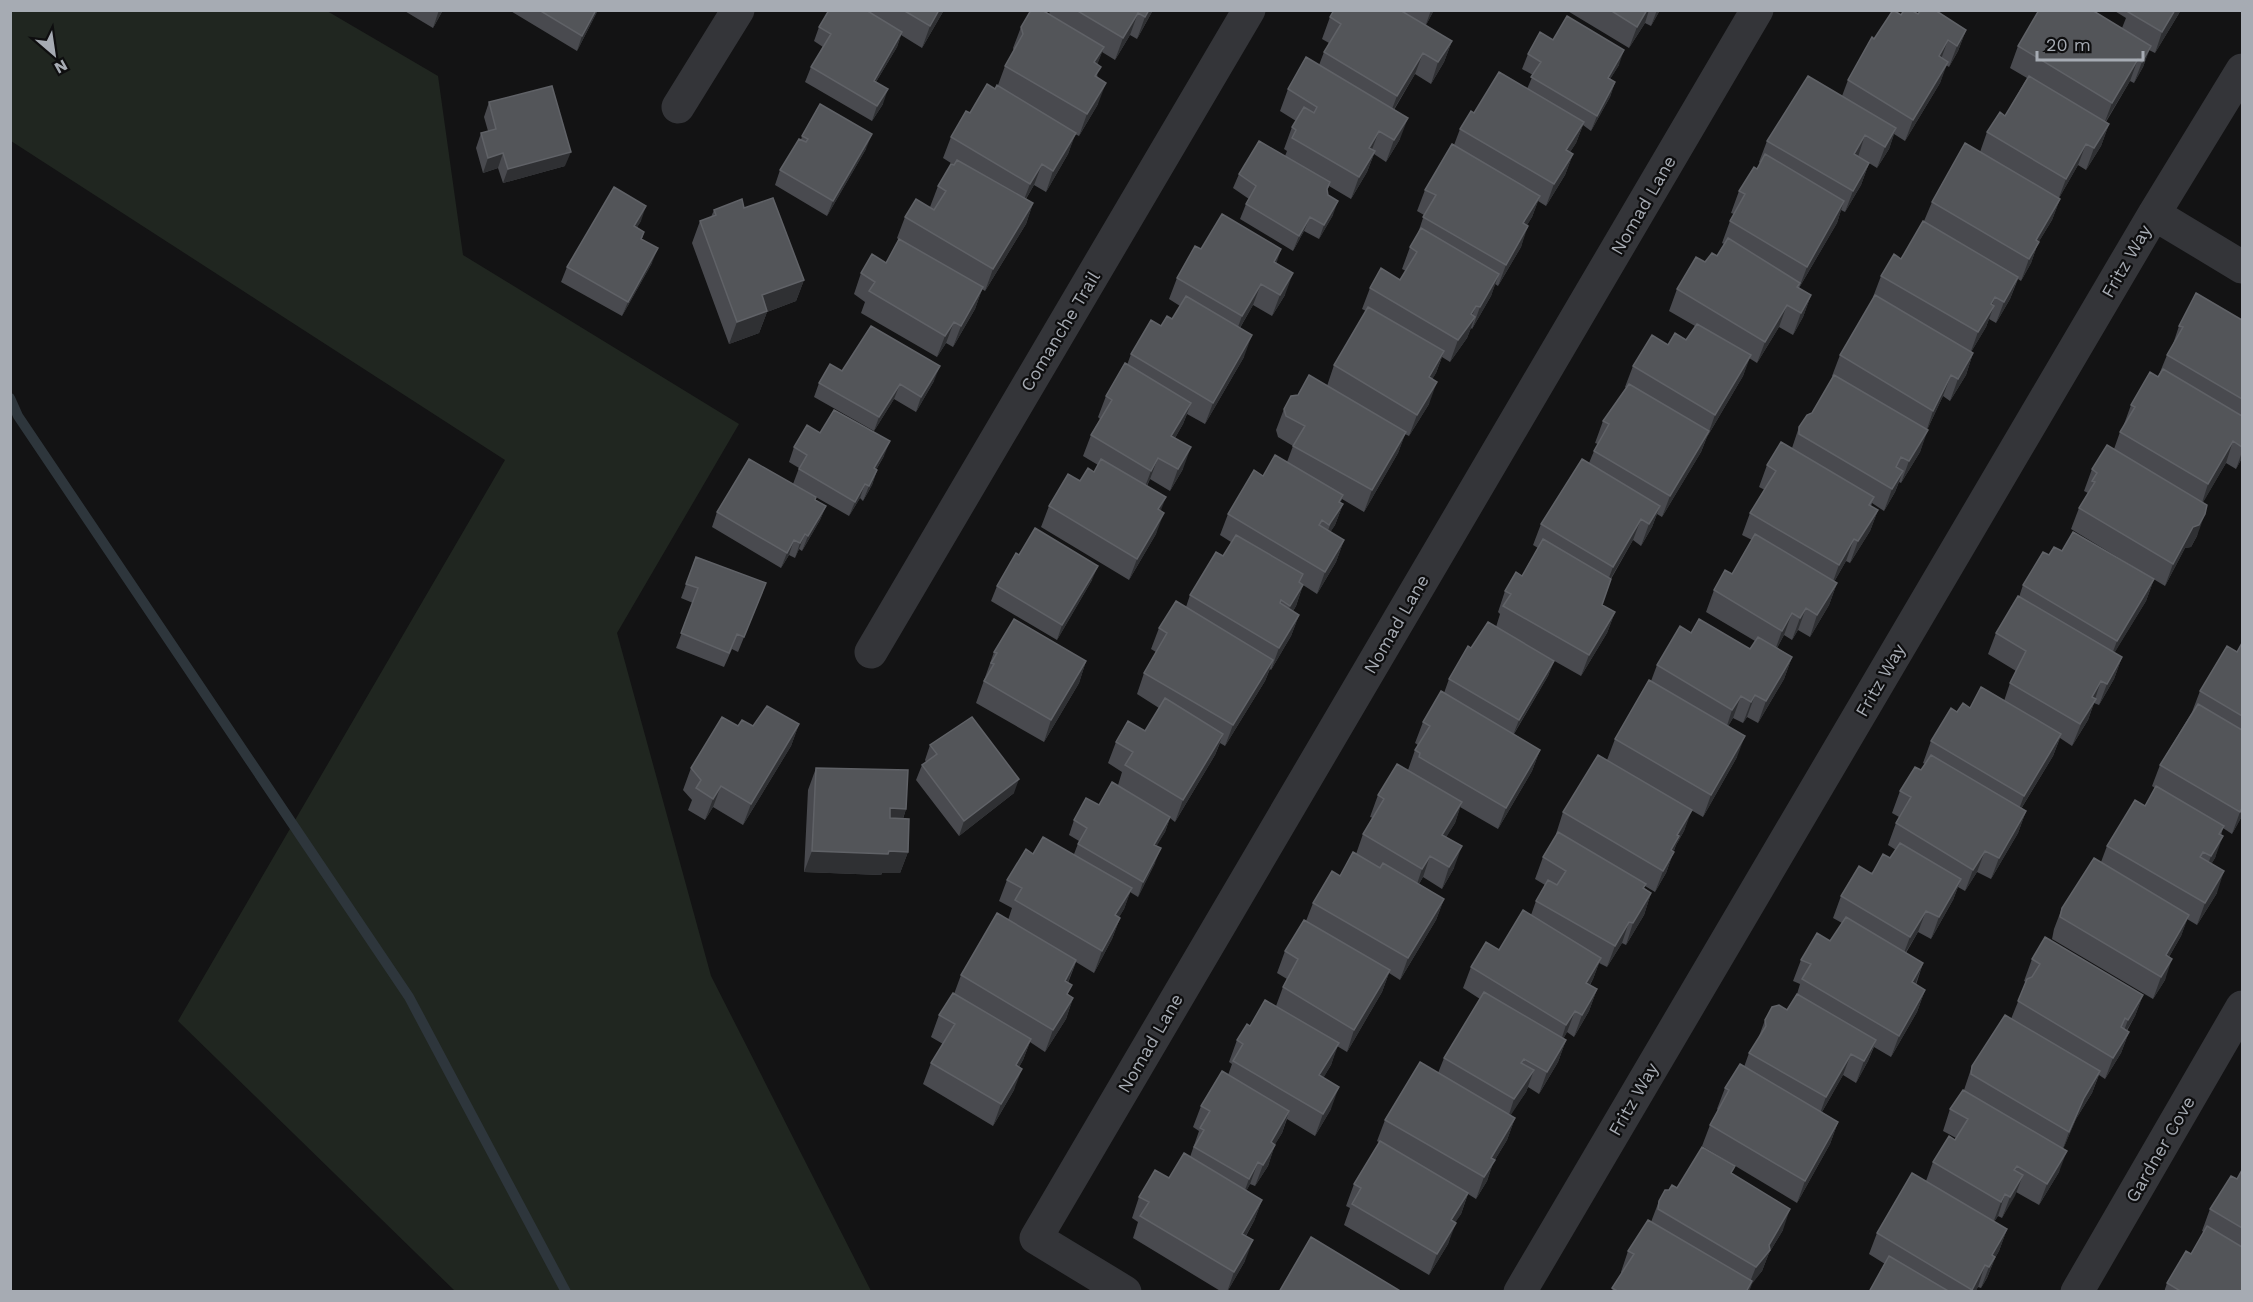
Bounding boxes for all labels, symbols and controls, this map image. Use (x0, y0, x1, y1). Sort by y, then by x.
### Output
north arrow (24, 24, 84, 84)
scale bar (2037, 24, 2144, 62)
text: 20 m (2046, 34, 2091, 55)
text: N (51, 55, 71, 78)
street label: Nomad Lane (1606, 152, 1680, 258)
street label: Fritz Way (2097, 220, 2156, 301)
street label: Comanche Trail (1016, 267, 1104, 395)
street label: Nomad Lane (1359, 571, 1433, 677)
street label: Fritz Way (1851, 639, 1910, 720)
street label: Nomad Lane (1113, 990, 1187, 1096)
street label: Fritz Way (1604, 1058, 1663, 1139)
street label: Gardner Cove (2121, 1092, 2199, 1206)

